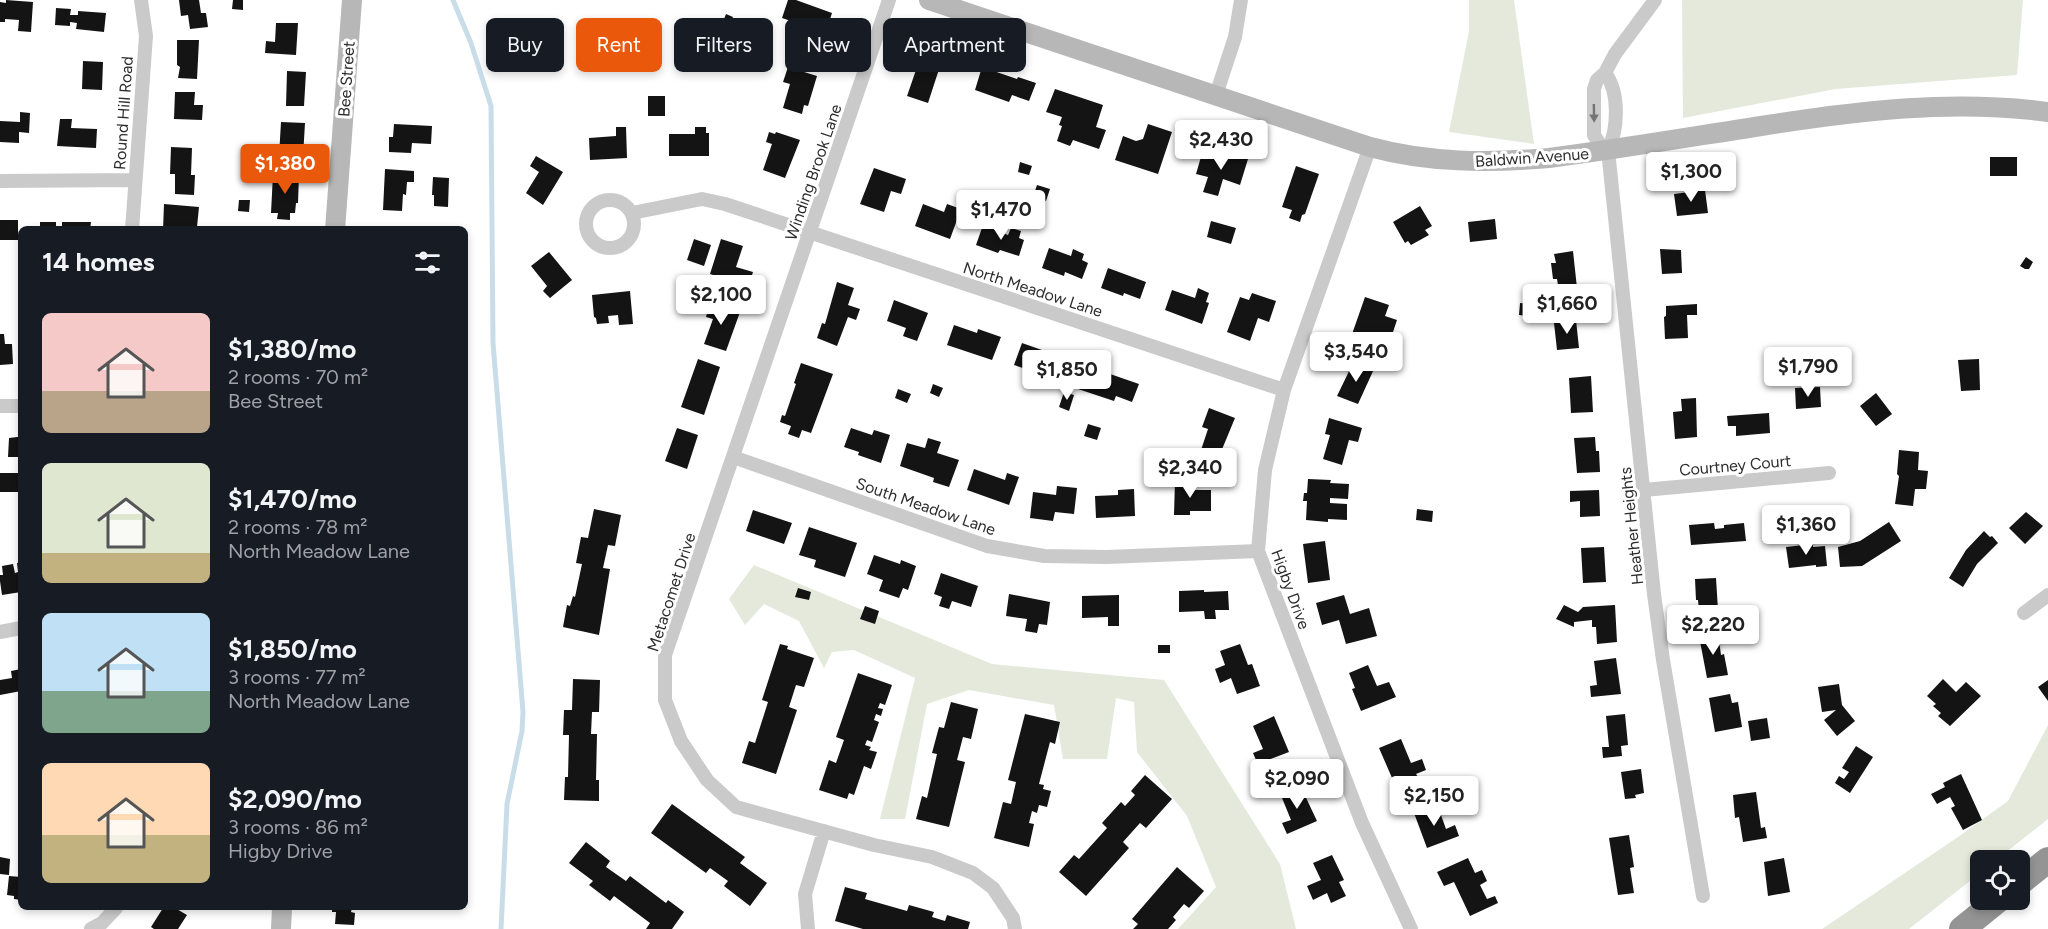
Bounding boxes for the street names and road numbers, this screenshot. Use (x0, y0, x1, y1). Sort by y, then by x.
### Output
street label: Bee Street (334, 40, 359, 118)
street label: Round Hill Road (110, 55, 137, 171)
street label: Winding Brook Lane (781, 101, 846, 243)
street label: Baldwin Avenue (1474, 144, 1590, 171)
street label: North Meadow Lane (961, 258, 1105, 321)
street label: Courtney Court (1678, 451, 1792, 480)
street label: Heather Heights (1616, 466, 1647, 586)
street label: South Meadow Lane (853, 474, 998, 539)
street label: Metacomet Drive (643, 530, 700, 654)
street label: Higby Drive (1267, 547, 1314, 632)

